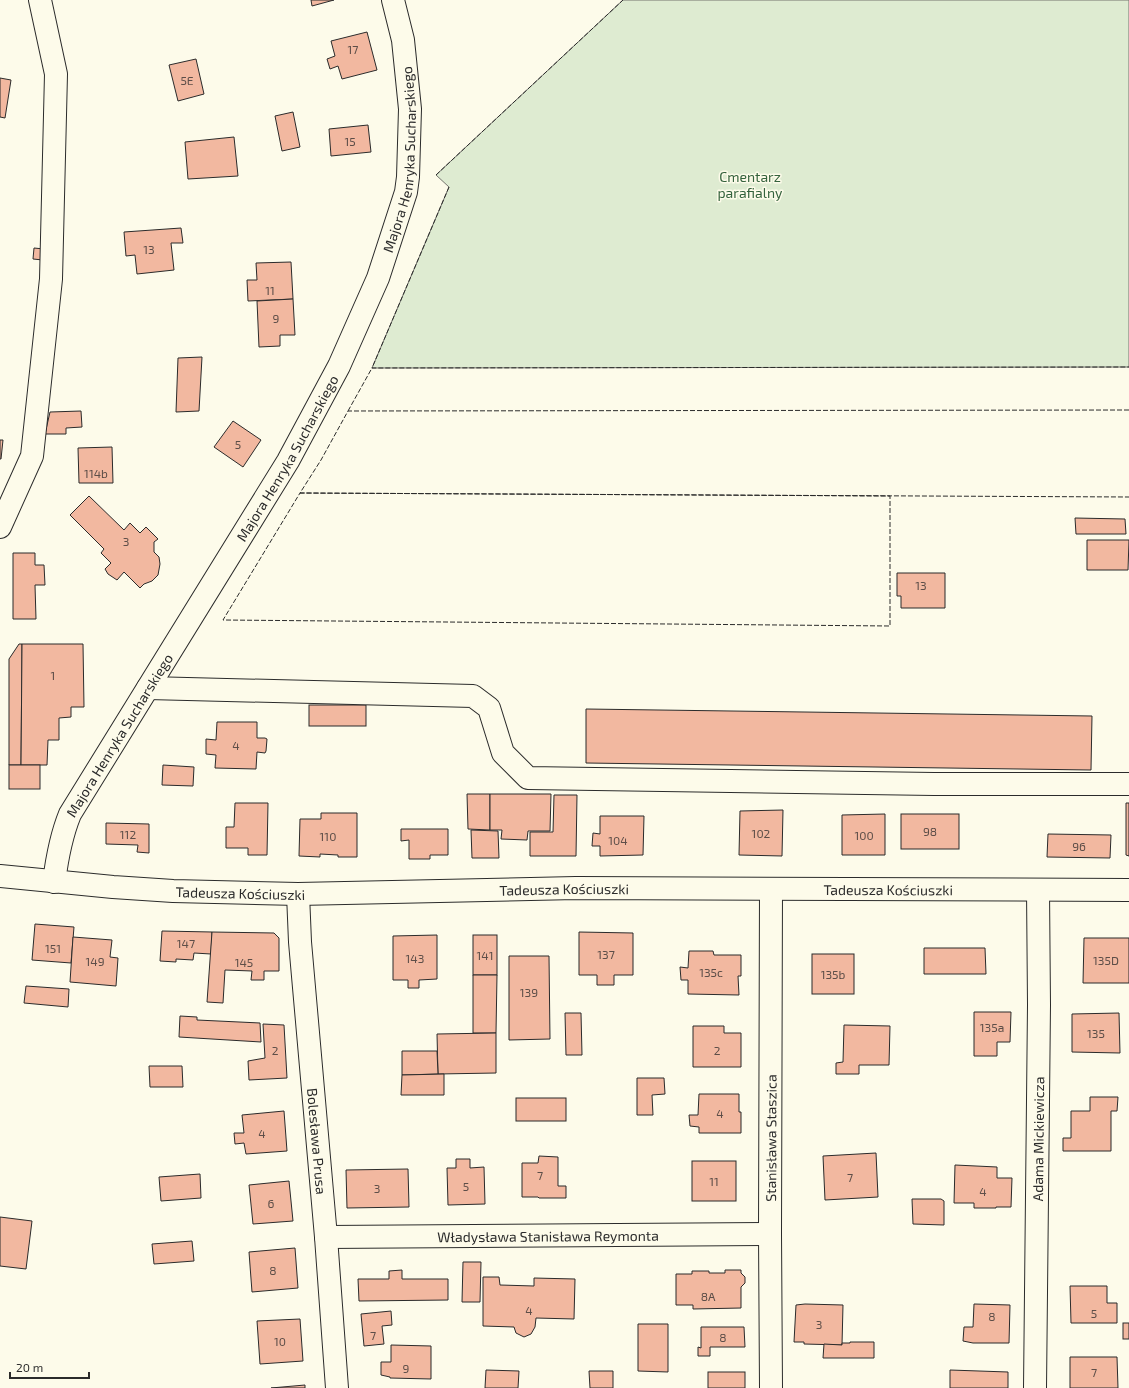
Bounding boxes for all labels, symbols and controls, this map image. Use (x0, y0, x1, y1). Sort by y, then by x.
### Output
house number: 17 (348, 42, 358, 56)
street label: Majora Henryka Sucharskiego (378, 65, 419, 255)
house number: 5E (180, 73, 194, 87)
house number: 15 (344, 134, 356, 148)
park label: Cmentarz parafialny (718, 168, 783, 201)
house number: 13 (143, 242, 155, 256)
house number: 11 (265, 283, 275, 297)
house number: 9 (273, 311, 280, 325)
street label: Majora Henryka Sucharskiego (232, 372, 341, 544)
house number: 5 (235, 437, 241, 451)
house number: 114b (84, 466, 108, 480)
house number: 3 (123, 534, 129, 548)
house number: 13 (915, 578, 927, 592)
street label: Majora Henryka Sucharskiego (62, 650, 176, 820)
house number: 1 (51, 668, 55, 682)
house number: 4 (232, 738, 240, 752)
house number: 98 (923, 824, 937, 838)
house number: 102 (752, 826, 771, 840)
house number: 112 (120, 827, 136, 841)
house number: 100 (854, 828, 874, 842)
house number: 110 (320, 829, 336, 843)
house number: 104 (608, 833, 628, 847)
house number: 96 (1072, 839, 1086, 853)
street label: Tadeusza Kościuszki (499, 879, 629, 898)
street label: Tadeusza Kościuszki (823, 880, 953, 898)
street label: Tadeusza Kościuszki (175, 883, 305, 903)
house number: 147 (177, 936, 195, 950)
house number: 151 (45, 941, 61, 955)
house number: 137 (597, 947, 615, 961)
house number: 141 (477, 948, 493, 962)
house number: 143 (406, 951, 424, 965)
house number: 135D (1093, 953, 1119, 967)
house number: 149 (85, 954, 105, 968)
house number: 145 (235, 955, 253, 969)
house number: 135c (699, 965, 723, 979)
house number: 135b (821, 967, 846, 981)
house number: 139 (520, 985, 538, 999)
house number: 135a (980, 1020, 1004, 1034)
house number: 135 (1087, 1026, 1105, 1040)
house number: 2 (272, 1043, 279, 1057)
house number: 2 (714, 1043, 721, 1057)
street label: Stanisława Staszica (762, 1074, 779, 1202)
street label: Adama Mickiewicza (1028, 1076, 1047, 1202)
street label: Bolesława Prusa (304, 1087, 331, 1195)
house number: 4 (716, 1106, 724, 1120)
house number: 4 (258, 1126, 266, 1140)
house number: 7 (537, 1168, 543, 1182)
house number: 7 (847, 1170, 853, 1184)
house number: 11 (709, 1174, 719, 1188)
house number: 5 (463, 1179, 469, 1193)
house number: 3 (374, 1181, 380, 1195)
house number: 4 (979, 1184, 987, 1198)
house number: 6 (268, 1196, 275, 1210)
street label: Władysława Stanisława Reymonta (437, 1226, 659, 1245)
house number: 8 (269, 1263, 277, 1277)
house number: 8A (701, 1289, 716, 1303)
house number: 4 (525, 1303, 533, 1317)
house number: 5 (1091, 1306, 1097, 1320)
house number: 8 (988, 1309, 996, 1323)
house number: 3 (816, 1317, 822, 1331)
house number: 7 (370, 1328, 376, 1342)
house number: 8 (719, 1330, 727, 1344)
house number: 10 (274, 1334, 286, 1348)
scale bar (10, 1354, 89, 1380)
text: 20 m (16, 1360, 43, 1374)
house number: 9 (403, 1361, 410, 1375)
house number: 7 (1091, 1365, 1097, 1379)

